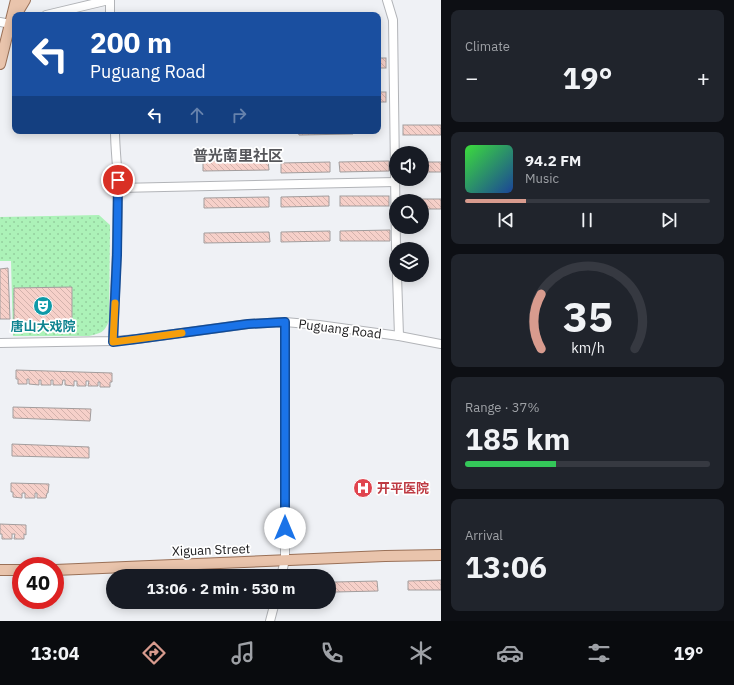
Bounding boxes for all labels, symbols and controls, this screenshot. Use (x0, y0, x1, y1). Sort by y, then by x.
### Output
text: 200 m (90, 24, 172, 61)
icon: left (24, 28, 76, 80)
text: Climate (465, 38, 510, 55)
text: 19° (562, 58, 613, 97)
text: Puguang Road (90, 60, 206, 83)
text: − (465, 63, 478, 92)
text: + (697, 63, 710, 92)
icon: left (144, 104, 166, 126)
icon: ahead (186, 104, 208, 126)
icon: right (228, 104, 250, 126)
district label: 普光南里社区 (193, 146, 283, 165)
map controls (389, 146, 429, 282)
button: sound (389, 146, 429, 186)
text: 94.2 FM (525, 151, 581, 170)
pin (101, 163, 135, 197)
icon: arrive (107, 169, 129, 191)
text: Music (525, 170, 559, 187)
button: search (389, 194, 429, 234)
icon: previous (495, 209, 517, 231)
icon: pause (576, 209, 598, 231)
icon: next (658, 209, 680, 231)
button: layers (389, 242, 429, 282)
text: 35 (563, 288, 612, 342)
theatre icon: 唐山大戏院 (32, 295, 54, 317)
street label: Puguang Road (297, 315, 383, 343)
place label: 唐山大戏院 (10, 318, 76, 335)
text: km/h (571, 337, 604, 356)
text: Range · 37% (465, 399, 539, 416)
text: 185 km (465, 419, 570, 458)
hospital icon: 开平医院 (352, 477, 374, 499)
place label: 开平医院 (377, 480, 429, 497)
position arrow (264, 507, 306, 549)
text: Arrival (465, 527, 503, 544)
street label: Xiguan Street (171, 540, 251, 560)
text: 13:06 (465, 547, 547, 586)
speed limit sign: 40 (12, 557, 64, 609)
text: 13:06 · 2 min · 530 m (147, 579, 295, 598)
icon: directions (140, 639, 168, 667)
icon: music (229, 639, 257, 667)
icon: phone (318, 639, 346, 667)
icon: climate (407, 639, 435, 667)
icon: car (496, 639, 524, 667)
icon: filters (585, 639, 613, 667)
text: 13:04 (30, 642, 80, 665)
text: 19° (673, 642, 704, 665)

